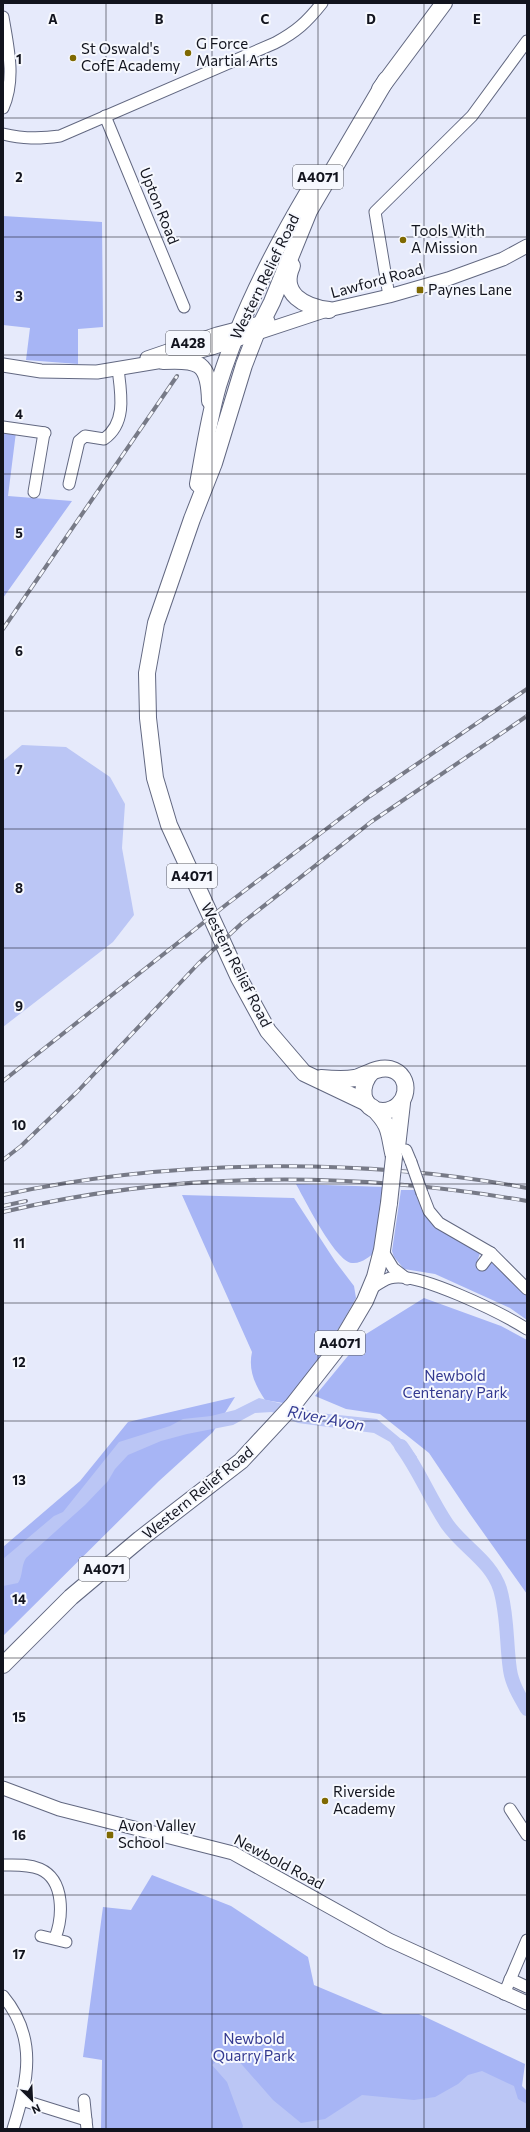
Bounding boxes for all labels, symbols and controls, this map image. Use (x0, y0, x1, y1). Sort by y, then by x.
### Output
text: A (48, 11, 58, 27)
text: B (155, 11, 164, 27)
text: C (261, 11, 270, 27)
text: D (366, 11, 376, 27)
text: E (473, 11, 481, 27)
place label: G Force Martial Arts (196, 34, 278, 69)
place label: St Oswald's CofE Academy (81, 39, 181, 74)
marker: G Force Martial Arts (183, 48, 193, 58)
text: 1 (16, 51, 22, 67)
marker: St Oswald's CofE Academy (68, 53, 78, 63)
street label: Upton Road (136, 165, 183, 247)
road number: A4071 (293, 165, 343, 189)
text: 2 (15, 169, 23, 185)
street label: Western Relief Road (226, 211, 302, 342)
place label: Tools With A Mission (411, 221, 485, 256)
marker: Tools With A Mission (398, 235, 408, 245)
street label: Lawford Road (328, 259, 425, 301)
place label: Paynes Lane (428, 280, 512, 298)
marker: Paynes Lane (415, 285, 425, 295)
text: 3 (15, 288, 23, 304)
road number: A428 (166, 331, 210, 355)
text: 4 (15, 406, 23, 422)
text: 5 (15, 525, 23, 541)
text: 6 (15, 643, 23, 659)
text: 7 (15, 761, 23, 777)
road number: A4071 (167, 864, 217, 888)
text: 8 (15, 880, 23, 896)
street label: Western Relief Road (198, 899, 276, 1030)
text: 9 (15, 998, 23, 1014)
text: 10 (12, 1117, 27, 1133)
text: 11 (13, 1235, 25, 1251)
road number: A4071 (315, 1331, 365, 1355)
text: 12 (12, 1354, 26, 1370)
park label: Newbold Centenary Park (402, 1366, 508, 1401)
water label: River Avon (286, 1401, 366, 1434)
street label: Western Relief Road (138, 1442, 256, 1542)
text: 13 (12, 1472, 26, 1488)
road number: A4071 (79, 1557, 129, 1581)
text: 14 (12, 1591, 26, 1607)
text: 15 (12, 1709, 26, 1725)
place label: Riverside Academy (333, 1782, 396, 1817)
marker: Riverside Academy (320, 1796, 330, 1806)
place label: Avon Valley School (118, 1816, 196, 1851)
text: 16 (12, 1827, 26, 1843)
marker: Avon Valley School (105, 1830, 115, 1840)
street label: Newbold Road (231, 1830, 328, 1892)
text: 17 (12, 1946, 26, 1962)
park label: Newbold Quarry Park (213, 2029, 295, 2064)
north arrow (12, 2080, 52, 2120)
text: N (30, 2102, 43, 2117)

